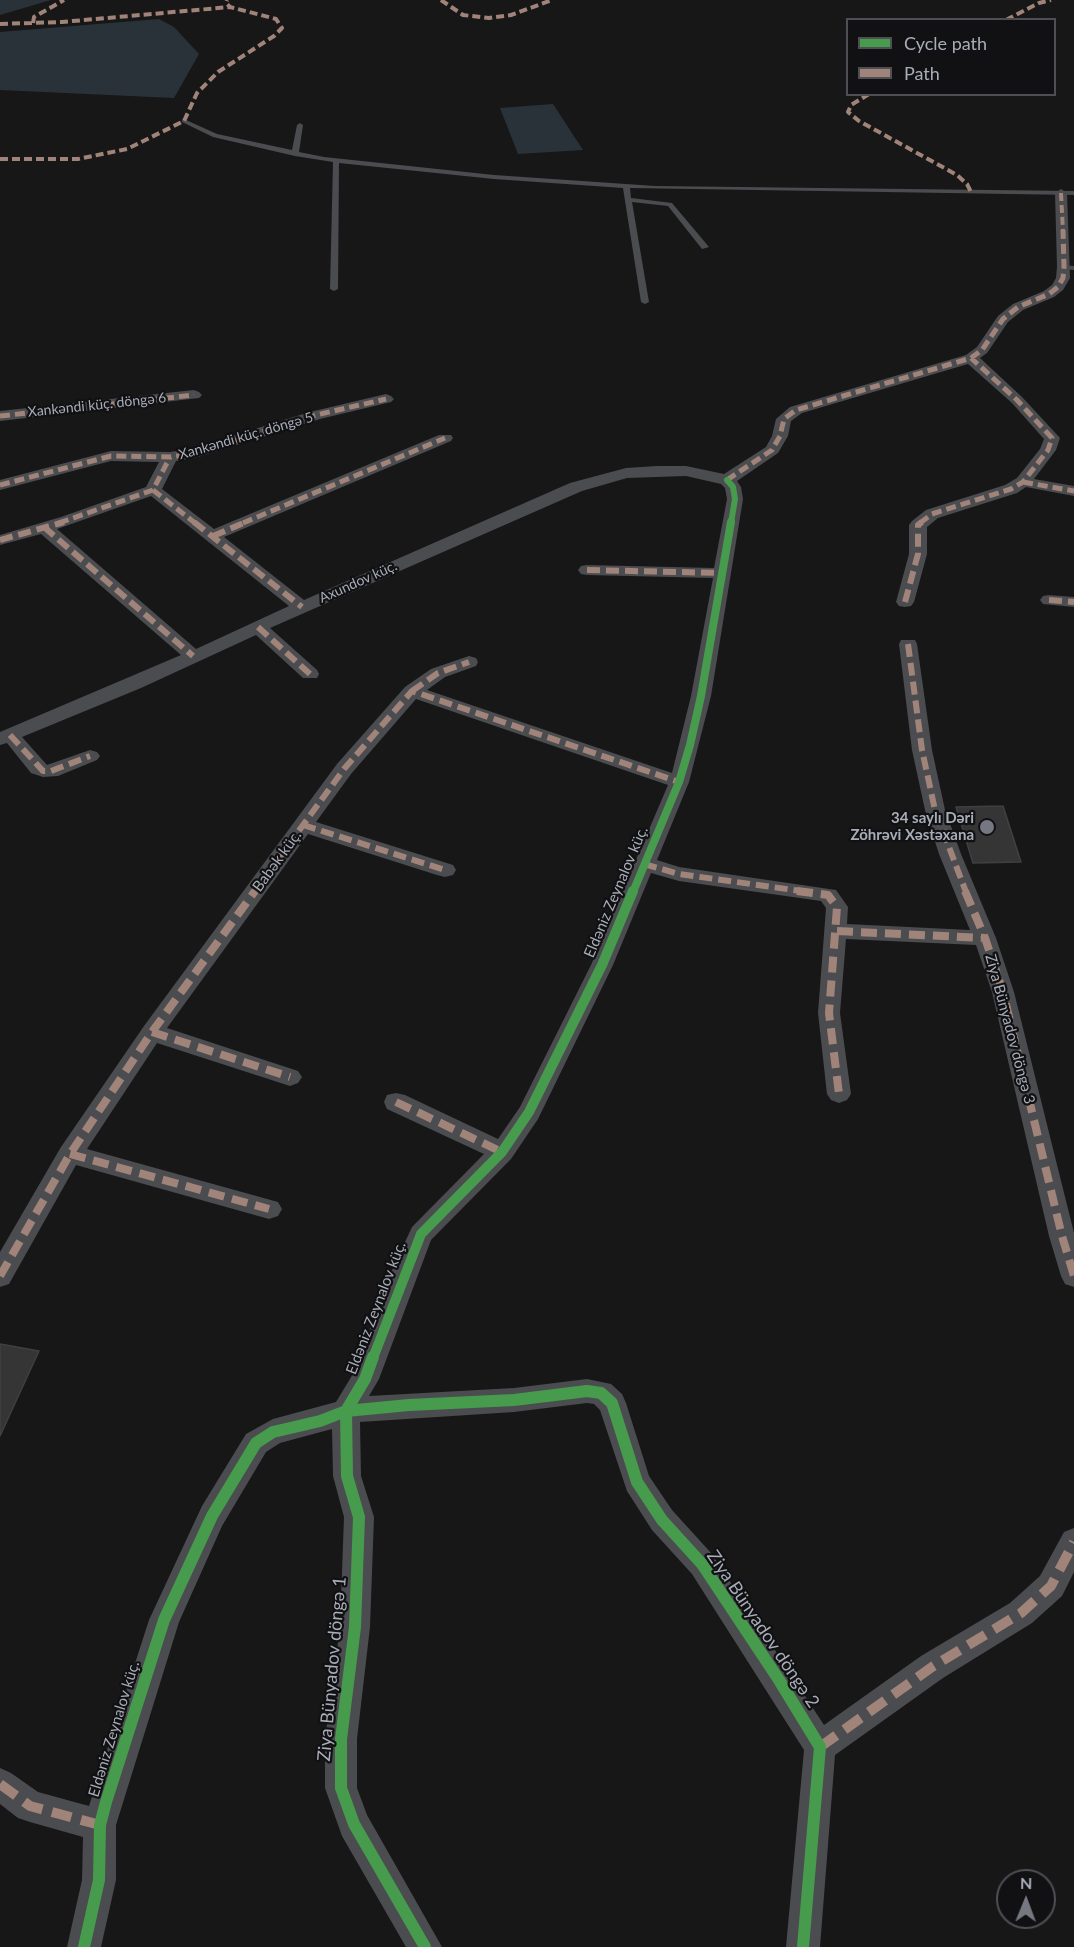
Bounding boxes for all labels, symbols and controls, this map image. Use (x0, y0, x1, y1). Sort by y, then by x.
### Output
legend (846, 18, 1056, 96)
text: Cycle path (904, 32, 987, 54)
text: Path (904, 62, 940, 84)
street label: Xankəndi küç. döngə 6 (27, 389, 167, 421)
street label: Xankəndi küç. döngə 5 (177, 409, 315, 463)
street label: Axundov küç. (317, 557, 399, 607)
place label: 34 saylı Dəri Zöhrəvi Xəstəxana (850, 809, 974, 844)
marker: 34 saylı Dəri Zöhrəvi Xəstəxana (978, 818, 996, 836)
street label: Eldəniz Zeynalov küç. (580, 824, 652, 960)
street label: Babək küç. (249, 827, 305, 895)
street label: Ziya Bünyadov döngə 3 (981, 952, 1039, 1106)
street label: Eldəniz Zeynalov küç. (342, 1239, 410, 1377)
street label: Ziya Bünyadov döngə 2 (702, 1546, 824, 1712)
street label: Ziya Bünyadov döngə 1 (313, 1576, 351, 1762)
street label: Eldəniz Zeynalov küç. (85, 1659, 143, 1799)
north arrow (996, 1869, 1056, 1929)
text: N (1020, 1873, 1033, 1892)

